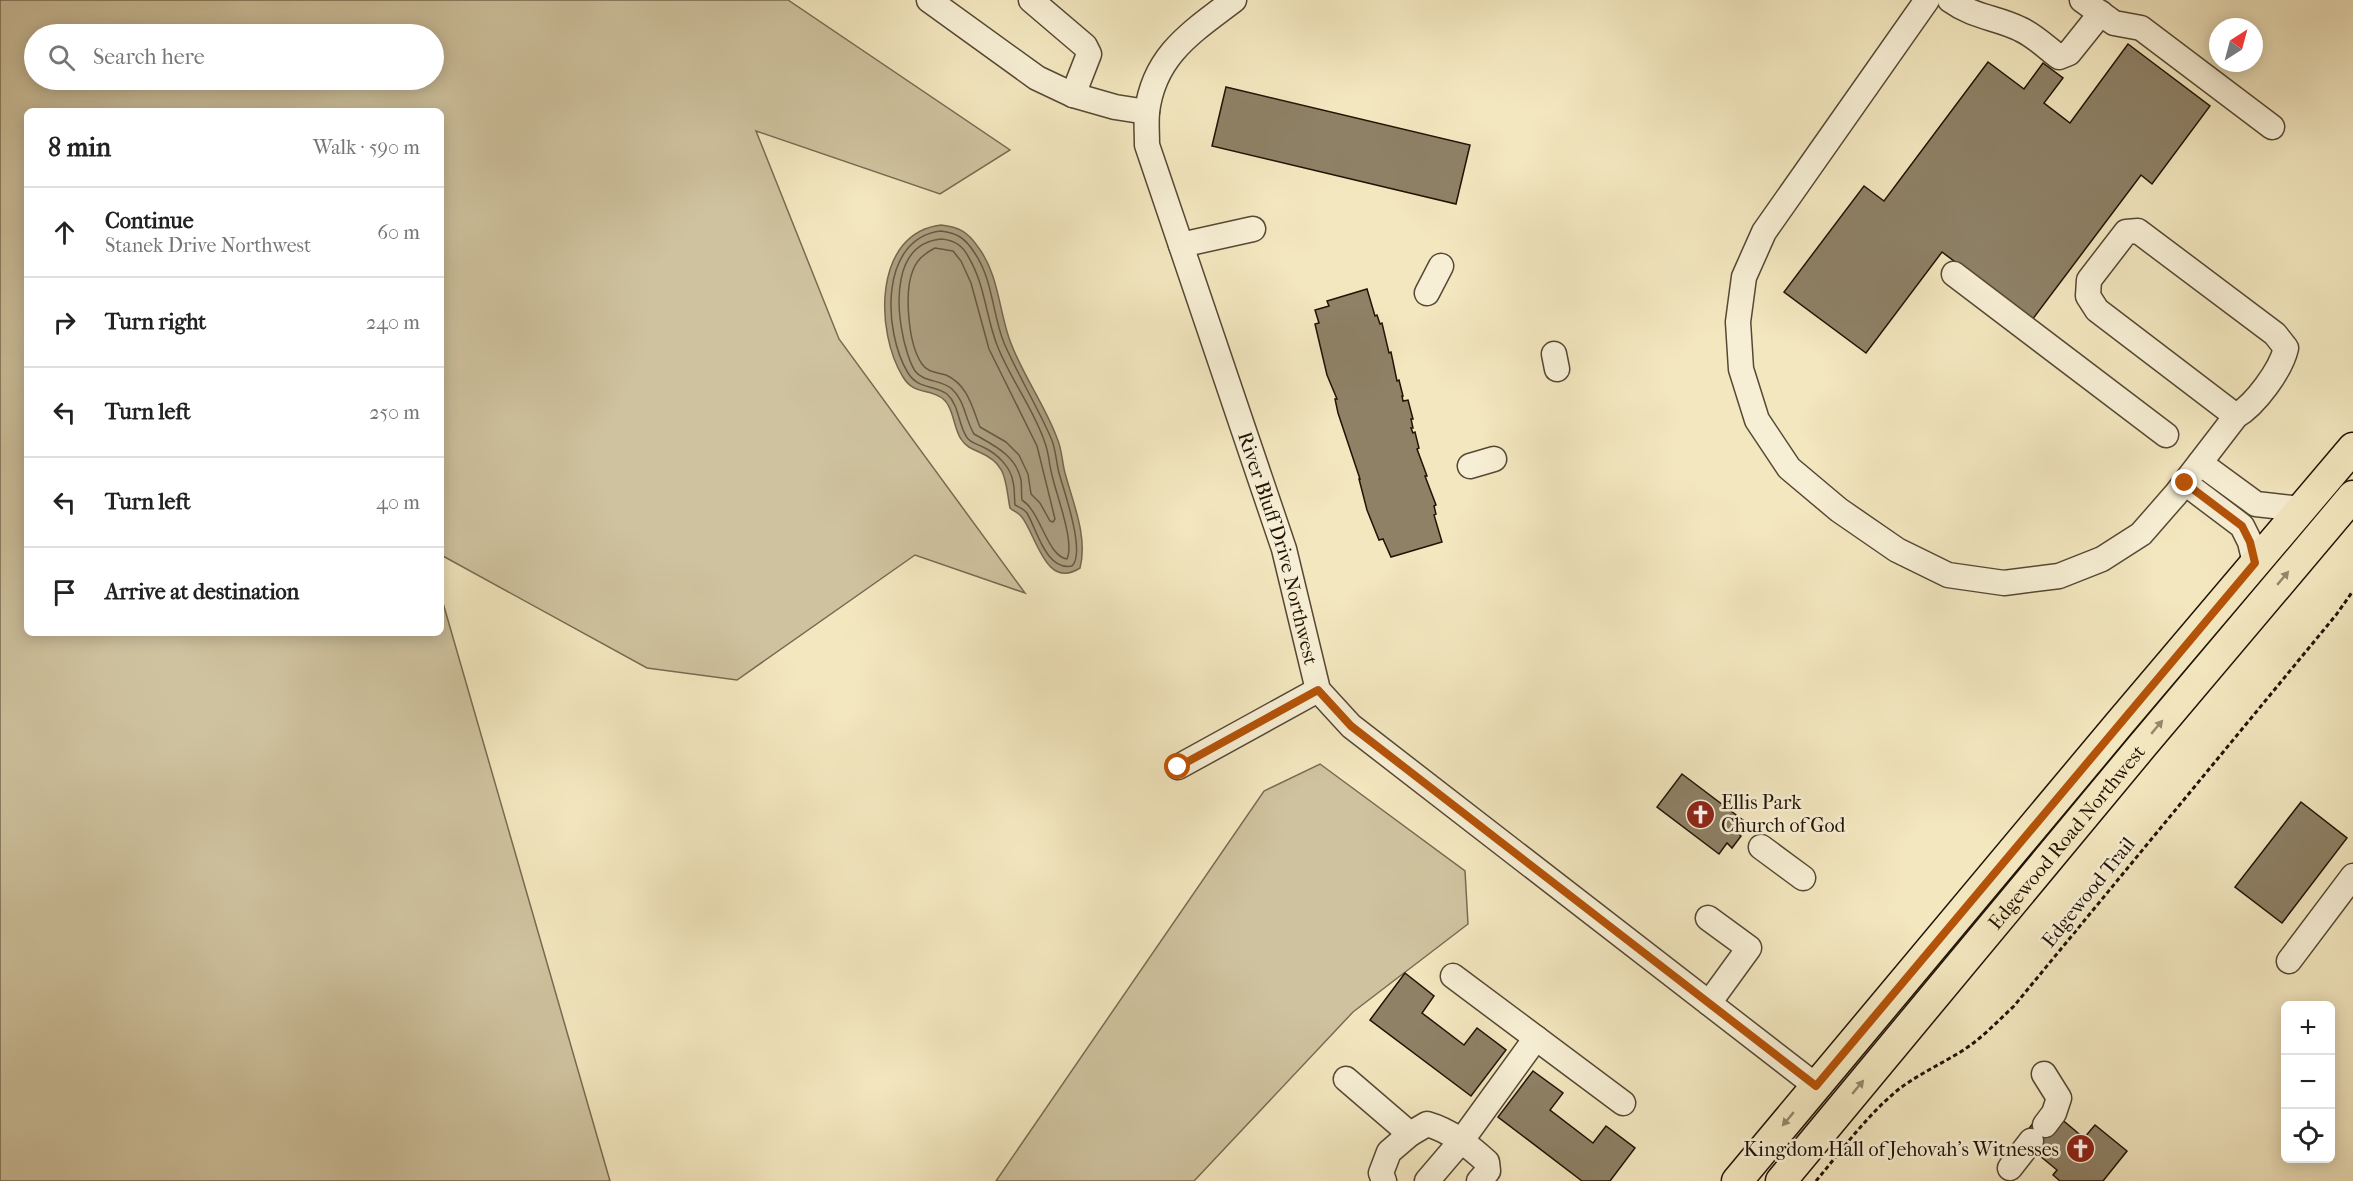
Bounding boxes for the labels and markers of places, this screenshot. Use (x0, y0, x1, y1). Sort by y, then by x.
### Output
place label: Ellis Park Church of God (1721, 791, 1847, 837)
church icon: Ellis Park Church of God (1684, 798, 1716, 830)
church icon: Kingdom Hall of Jehovah's Witnesses (2064, 1133, 2096, 1165)
place label: Kingdom Hall of Jehovah's Witnesses (1744, 1138, 2059, 1161)

